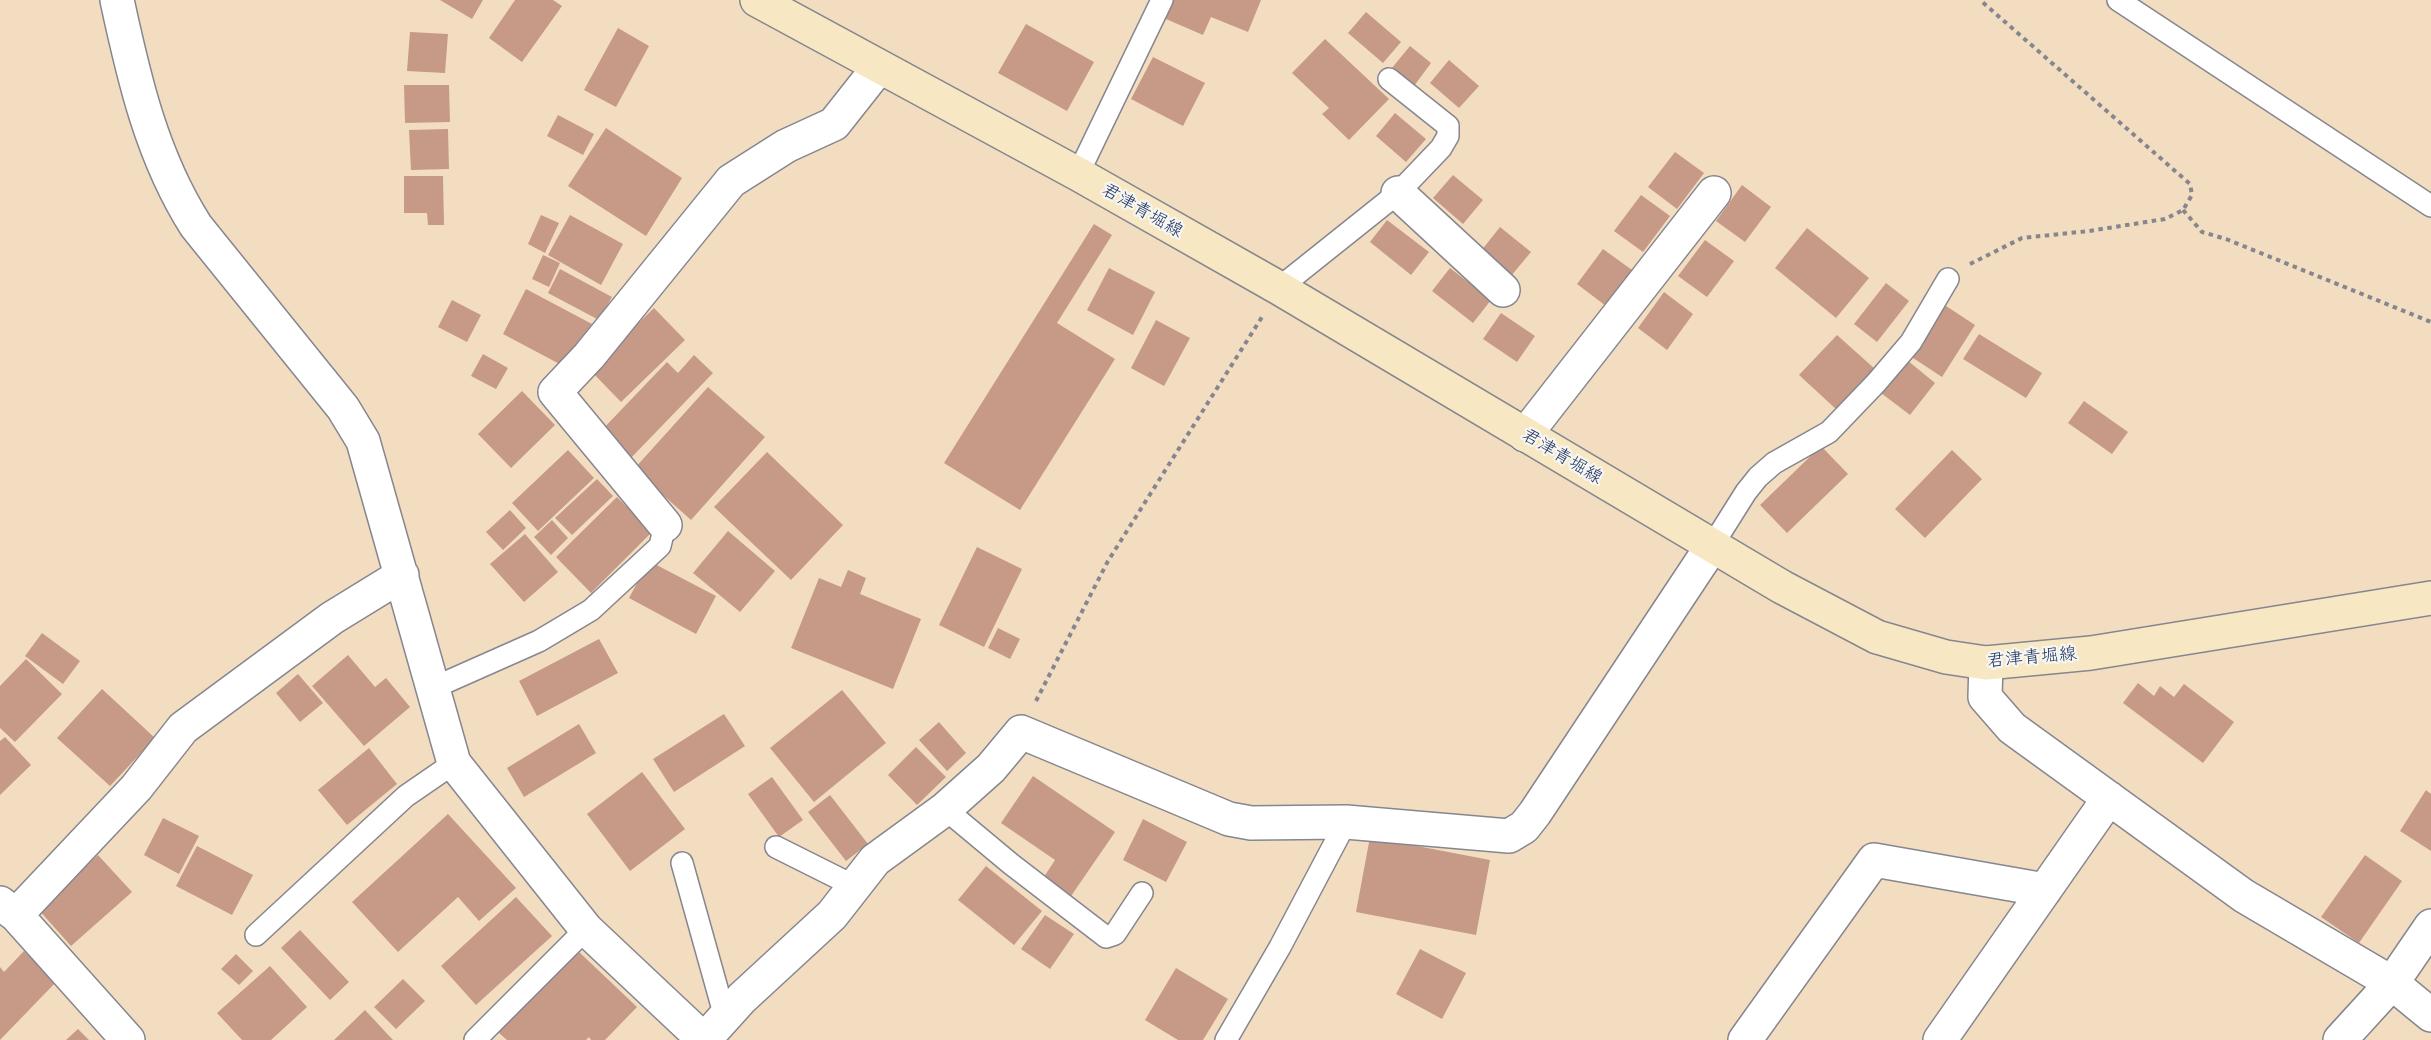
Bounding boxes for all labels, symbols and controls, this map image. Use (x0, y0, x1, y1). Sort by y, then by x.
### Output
street label: 君津青堀線 (1098, 179, 1186, 243)
street label: 君津青堀線 (1518, 425, 1606, 489)
street label: 君津青堀線 (1986, 643, 2078, 673)

